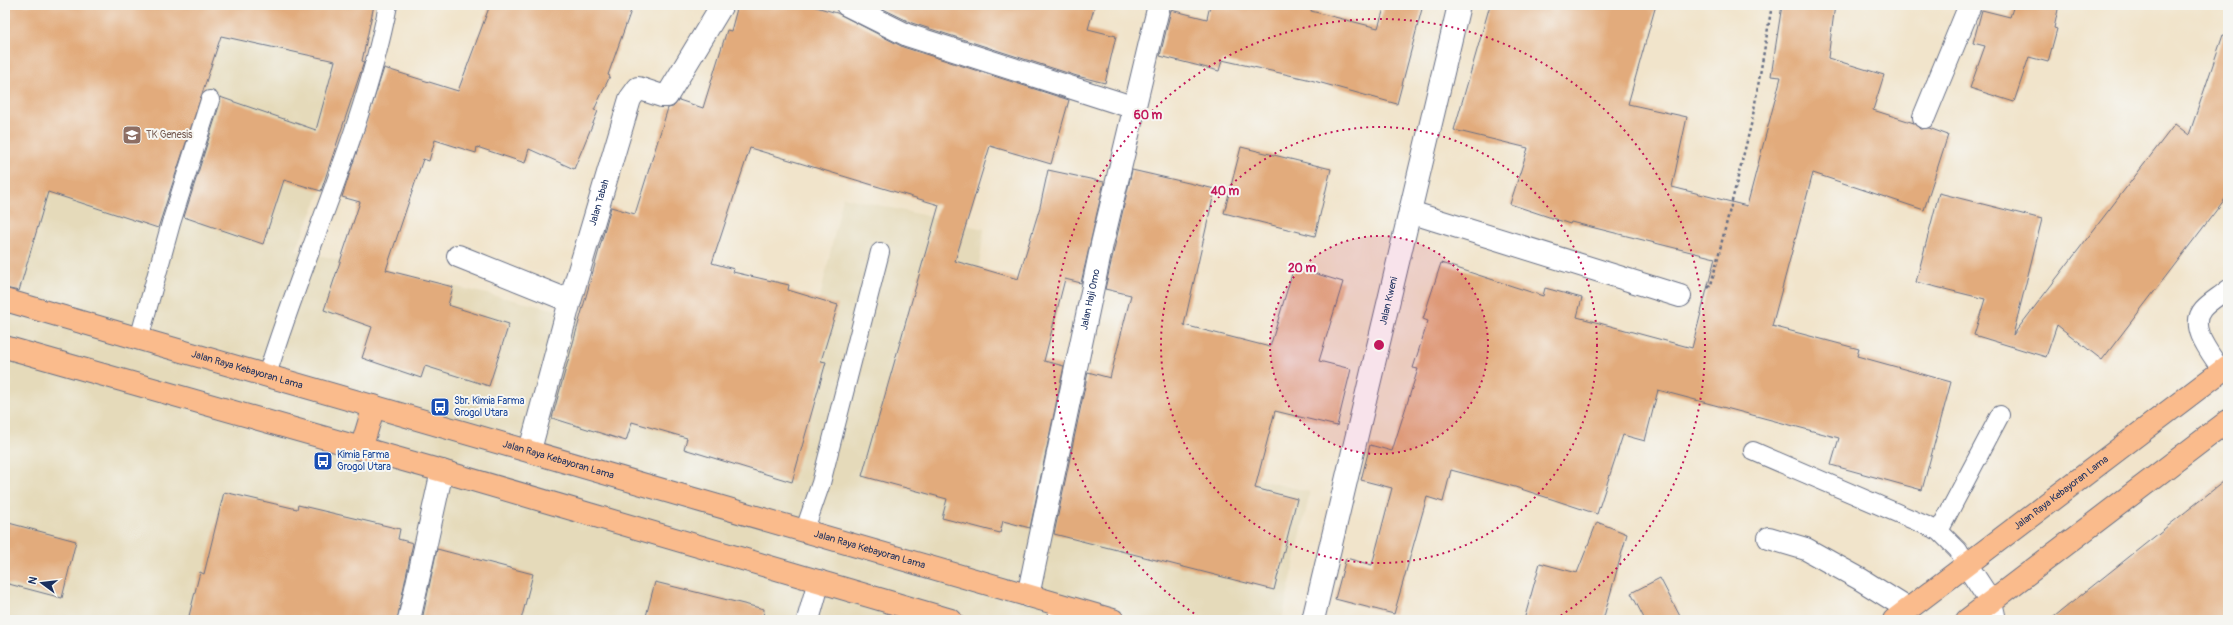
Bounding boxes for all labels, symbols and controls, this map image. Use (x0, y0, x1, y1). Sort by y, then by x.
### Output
text: 60 m (1134, 108, 1163, 123)
school or university icon: TK Genesis (121, 124, 143, 146)
place label: TK Genesis (146, 129, 193, 141)
street label: Jalan Tabah (587, 178, 612, 227)
text: 40 m (1210, 184, 1240, 199)
text: 20 m (1288, 261, 1316, 276)
street label: Jalan Haji Omo (1078, 267, 1103, 331)
street label: Jalan Kweni (1377, 275, 1400, 326)
centre of rings (1372, 338, 1386, 352)
street label: Jalan Raya Kebayoran Lama (190, 348, 305, 392)
place label: Sbr. Kimia Farma Grogol Utara (454, 395, 525, 419)
bus stop icon: Sbr. Kimia Farma Grogol Utara (429, 396, 451, 418)
street label: Jalan Raya Kebayoran Lama (501, 438, 616, 482)
place label: Kimia Farma Grogol Utara (337, 449, 391, 473)
bus stop icon: Kimia Farma Grogol Utara (312, 450, 334, 472)
street label: Jalan Raya Kebayoran Lama (2012, 453, 2111, 533)
street label: Jalan Raya Kebayoran Lama (813, 528, 927, 572)
north arrow (22, 563, 62, 603)
text: N (26, 575, 40, 586)

